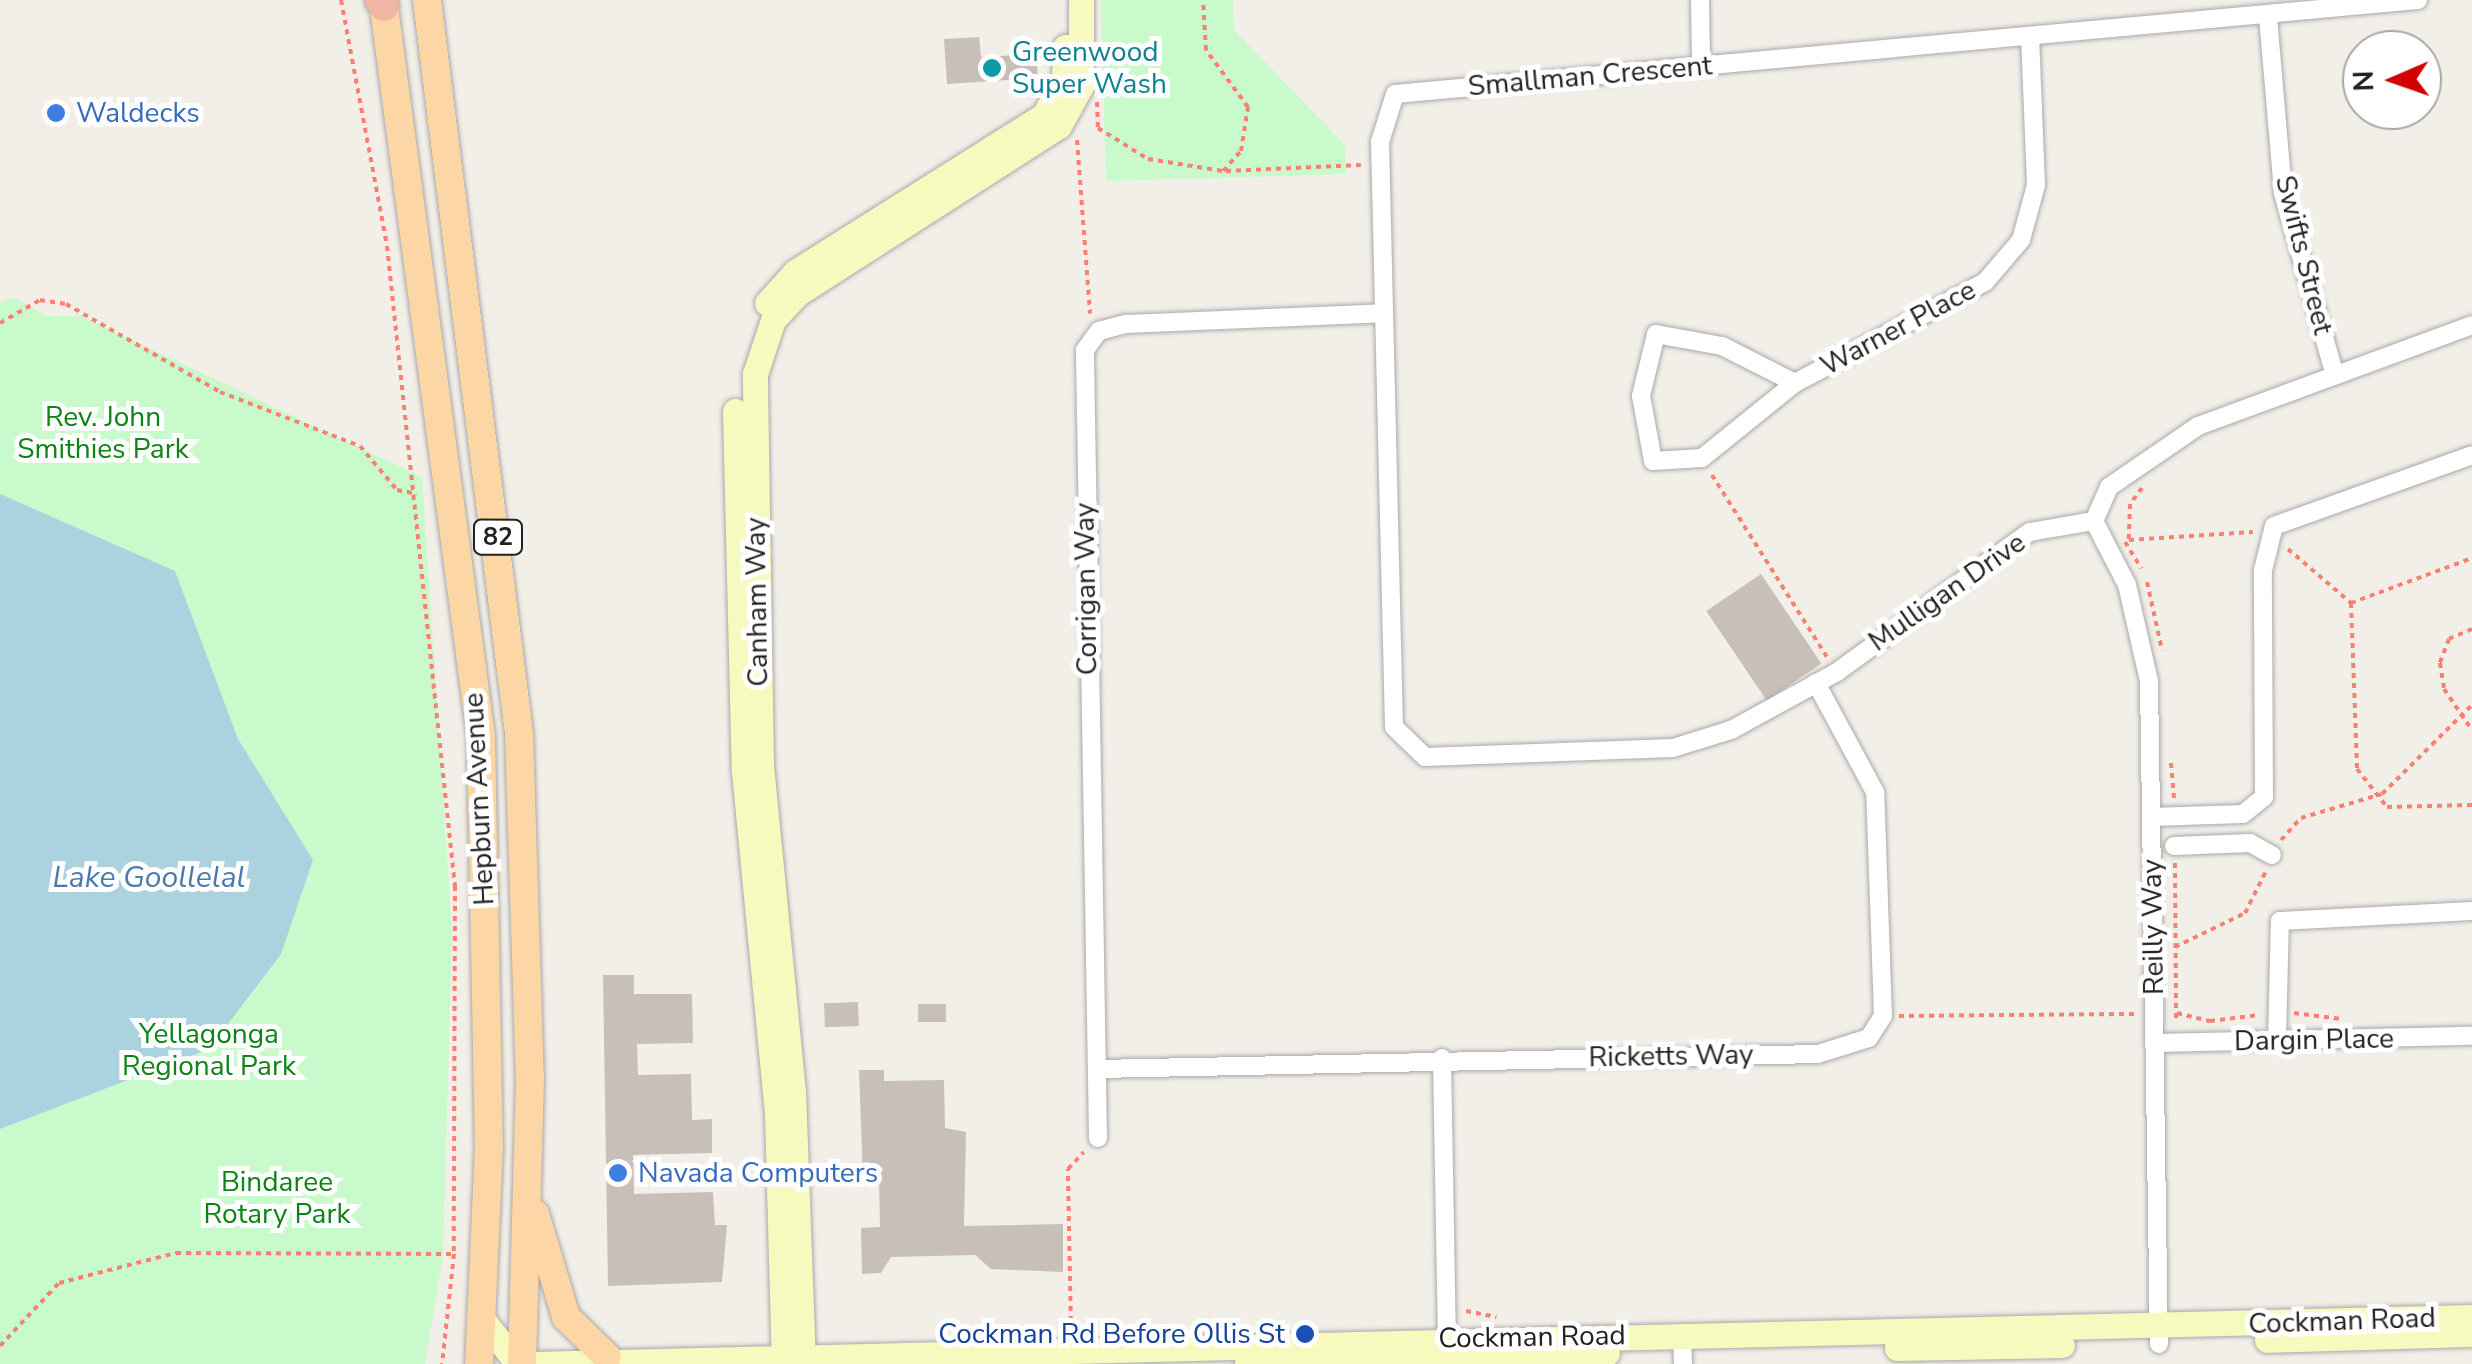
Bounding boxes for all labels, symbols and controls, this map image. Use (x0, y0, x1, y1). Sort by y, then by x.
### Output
north arrow (2342, 30, 2442, 130)
place label: Greenwood Super Wash (1012, 35, 1167, 101)
street label: Smallman Crescent (1467, 49, 1713, 103)
marker: Greenwood Super Wash (981, 57, 1003, 79)
text: N (2345, 70, 2383, 92)
place label: Waldecks (76, 96, 200, 130)
marker: Waldecks (45, 102, 67, 124)
street label: Swifts Street (2268, 172, 2340, 338)
street label: Warner Place (1815, 273, 1981, 383)
park label: Rev. John Smithies Park (17, 400, 189, 466)
street label: Corrigan Way (1068, 502, 1104, 676)
road number: 82 (473, 517, 523, 557)
street label: Canham Way (739, 517, 775, 687)
street label: Mulligan Drive (1862, 526, 2032, 658)
street label: Hepburn Avenue (457, 692, 501, 906)
street label: Reilly Way (2135, 859, 2171, 995)
water label: Lake Goollelal (53, 860, 245, 896)
park label: Yellagonga Regional Park (122, 1017, 296, 1083)
street label: Dargin Place (2234, 1022, 2394, 1058)
street label: Ricketts Way (1588, 1038, 1754, 1074)
place label: Navada Computers (638, 1156, 878, 1190)
marker: Navada Computers (607, 1162, 629, 1184)
park label: Bindaree Rotary Park (204, 1165, 350, 1231)
street label: Cockman Road (2248, 1301, 2436, 1341)
place label: Cockman Rd Before Ollis St (938, 1317, 1285, 1351)
street label: Cockman Road (1438, 1319, 1626, 1355)
marker: Cockman Rd Before Ollis St (1294, 1323, 1316, 1345)

